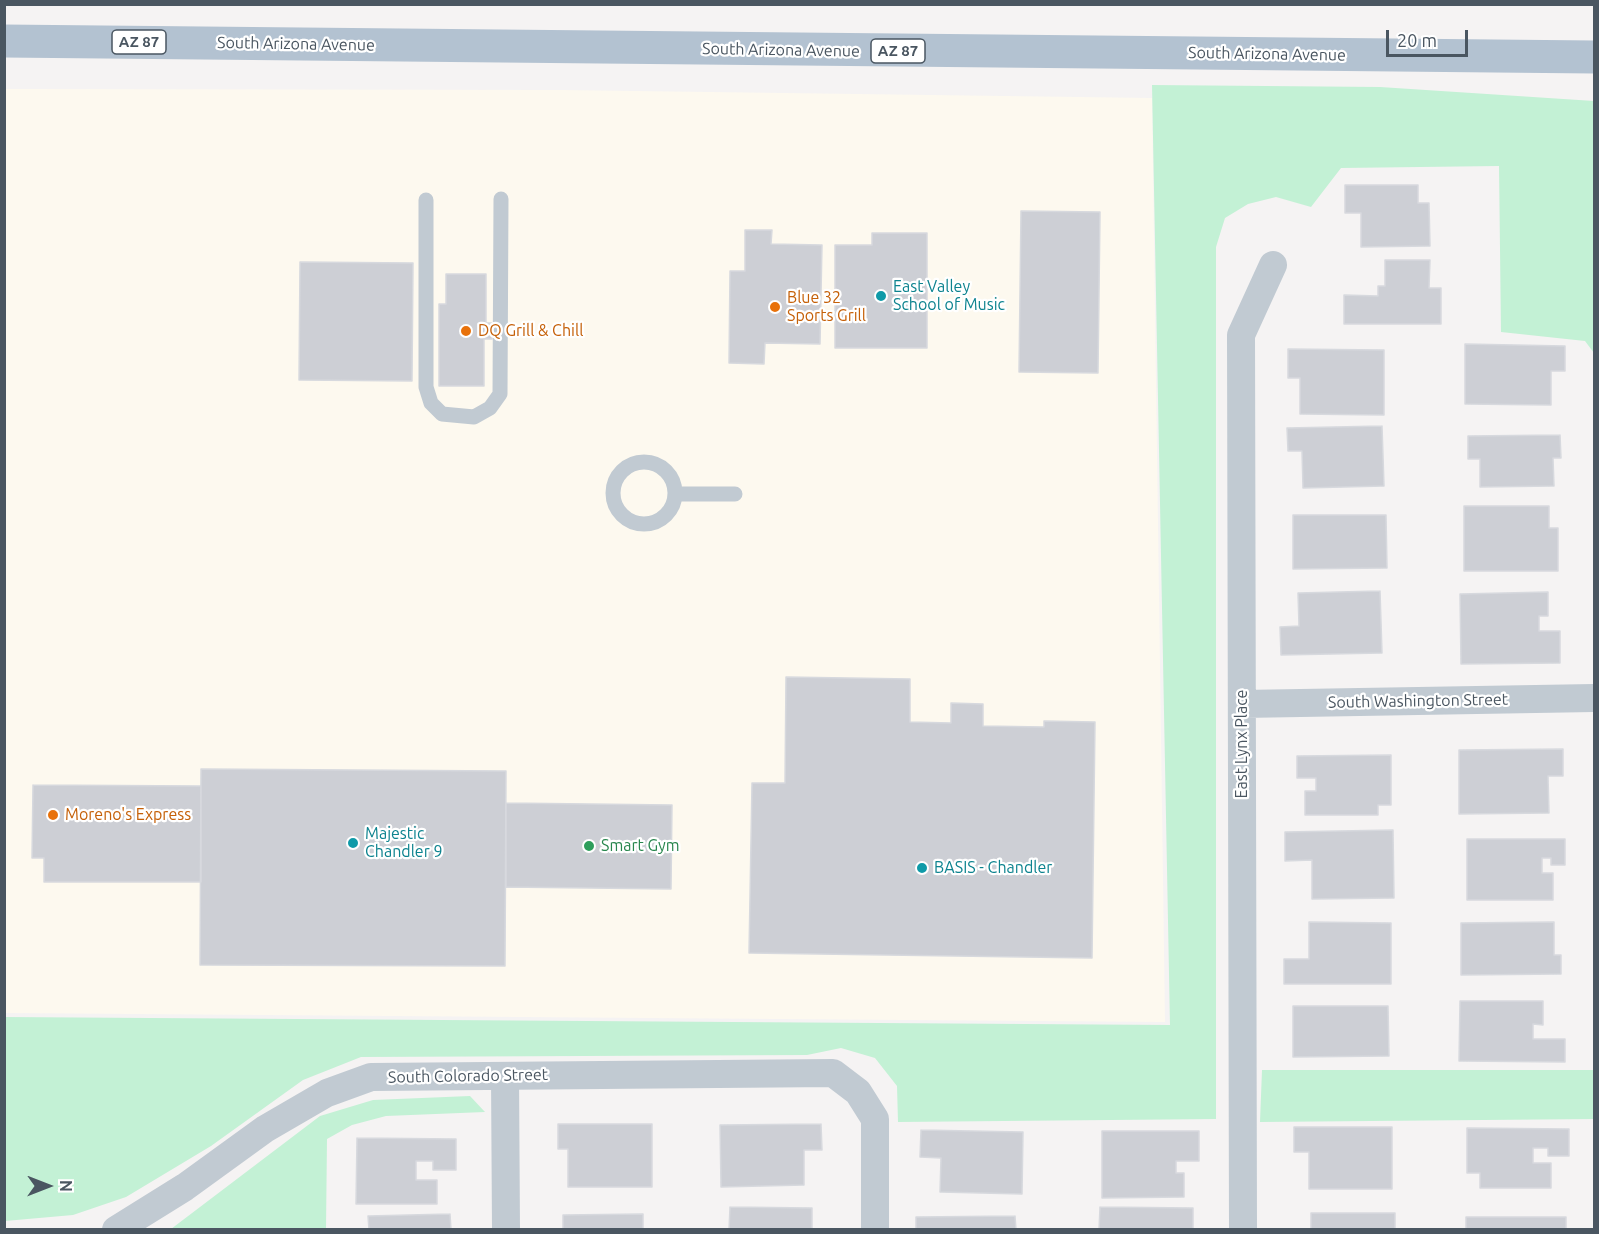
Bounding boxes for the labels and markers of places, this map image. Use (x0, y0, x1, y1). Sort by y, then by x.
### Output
place label: East Valley School of Music (893, 277, 1005, 315)
place label: Blue 32 Sports Grill (787, 288, 866, 326)
marker: East Valley School of Music (874, 289, 888, 303)
marker: Blue 32 Sports Grill (768, 300, 782, 314)
place label: DQ Grill & Chill (478, 321, 583, 341)
marker: DQ Grill & Chill (459, 324, 473, 338)
place label: Moreno's Express (65, 805, 191, 825)
marker: Moreno's Express (46, 808, 60, 822)
place label: Majestic Chandler 9 (365, 824, 442, 862)
marker: Majestic Chandler 9 (346, 836, 360, 850)
place label: Smart Gym (601, 836, 679, 856)
marker: Smart Gym (582, 839, 596, 853)
place label: BASIS - Chandler (934, 858, 1052, 878)
marker: BASIS - Chandler (915, 861, 929, 875)

